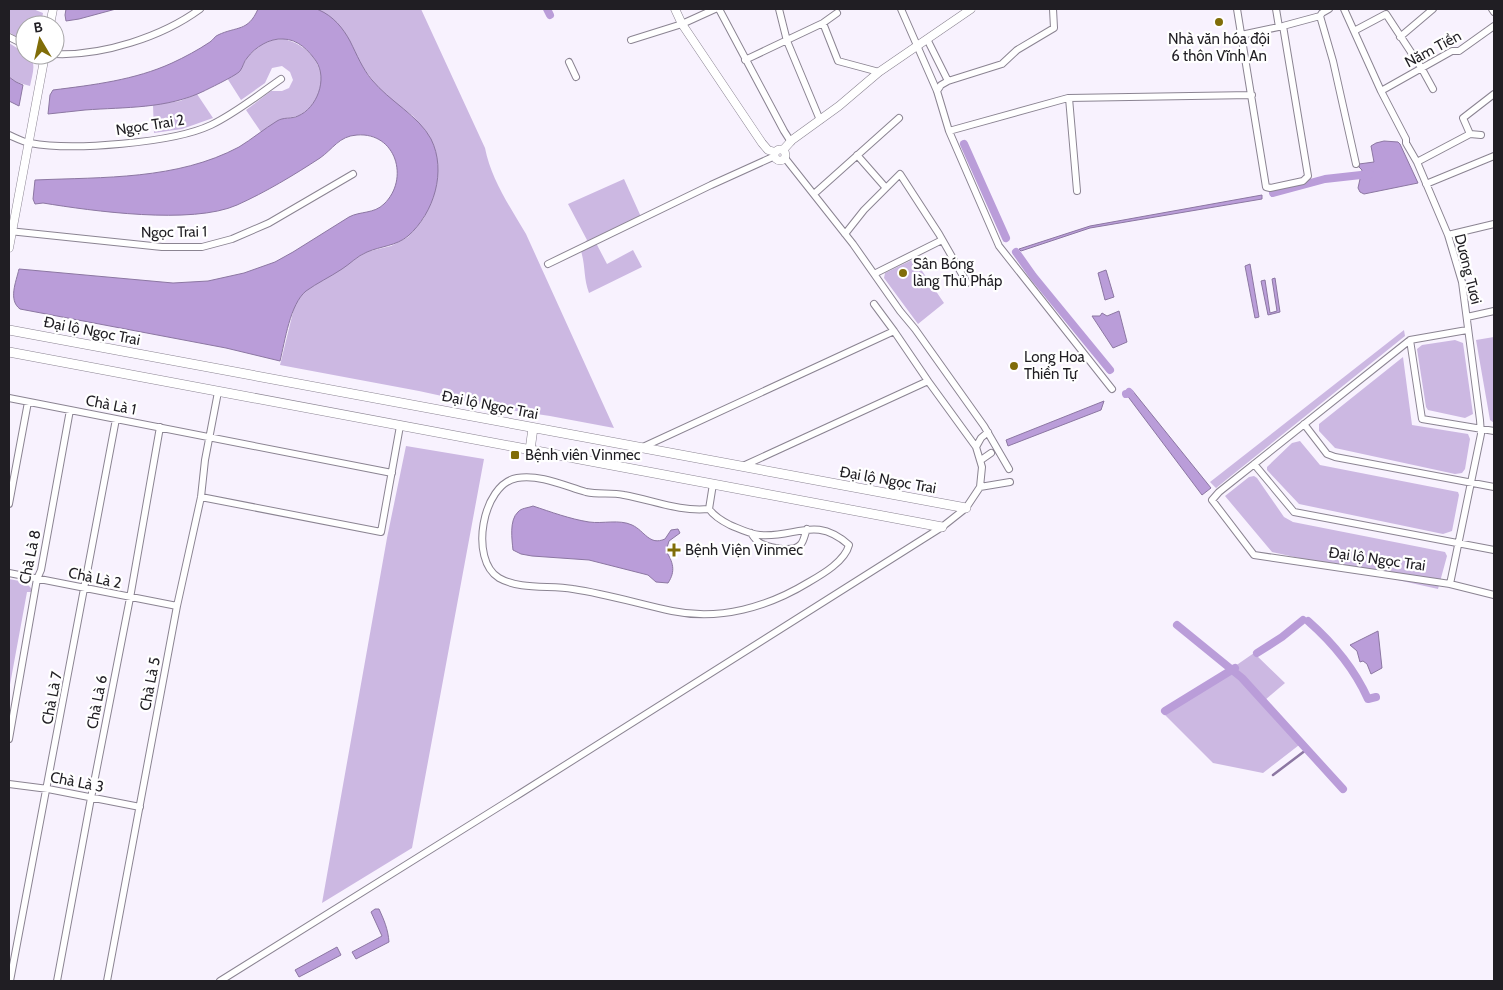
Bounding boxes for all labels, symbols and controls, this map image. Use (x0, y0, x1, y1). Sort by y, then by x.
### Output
north arrow (15, 15, 65, 65)
marker: Nhà văn hóa đội 6 thôn Vĩnh An (1213, 16, 1225, 28)
text: B (32, 18, 44, 37)
street label: Năm Tiền (1402, 27, 1464, 71)
place label: Nhà văn hóa đội 6 thôn Vĩnh An (1168, 30, 1270, 65)
street label: Ngọc Trai 2 (114, 111, 186, 139)
street label: Ngọc Trai 1 (141, 222, 207, 242)
street label: Dương Tươi (1451, 232, 1485, 306)
place label: Sân Bóng làng Thủ Pháp (913, 255, 1002, 290)
marker: Sân Bóng làng Thủ Pháp (897, 267, 909, 279)
street label: Đại lộ Ngọc Trai (42, 313, 142, 349)
place label: Long Hoa Thiền Tự (1024, 348, 1085, 383)
marker: Long Hoa Thiền Tự (1008, 360, 1020, 372)
street label: Đại lộ Ngọc Trai (440, 387, 540, 423)
street label: Chà Là 1 (84, 391, 138, 419)
place label: Bệnh viên Vinmec (525, 446, 641, 464)
marker: Bệnh viên Vinmec (509, 449, 521, 461)
street label: Đại lộ Ngọc Trai (838, 463, 938, 497)
street label: Chà Là 8 (15, 528, 45, 586)
place label: Bệnh Viện Vinmec (685, 541, 803, 559)
marker: Bệnh Viện Vinmec (667, 543, 681, 557)
street label: Đại lộ Ngọc Trai (1327, 543, 1427, 575)
street label: Chà Là 2 (67, 564, 123, 592)
street label: Chà Là 5 (136, 656, 164, 712)
street label: Chà Là 7 (38, 670, 66, 726)
street label: Chà Là 6 (83, 674, 111, 730)
street label: Chà Là 3 (49, 768, 105, 796)

